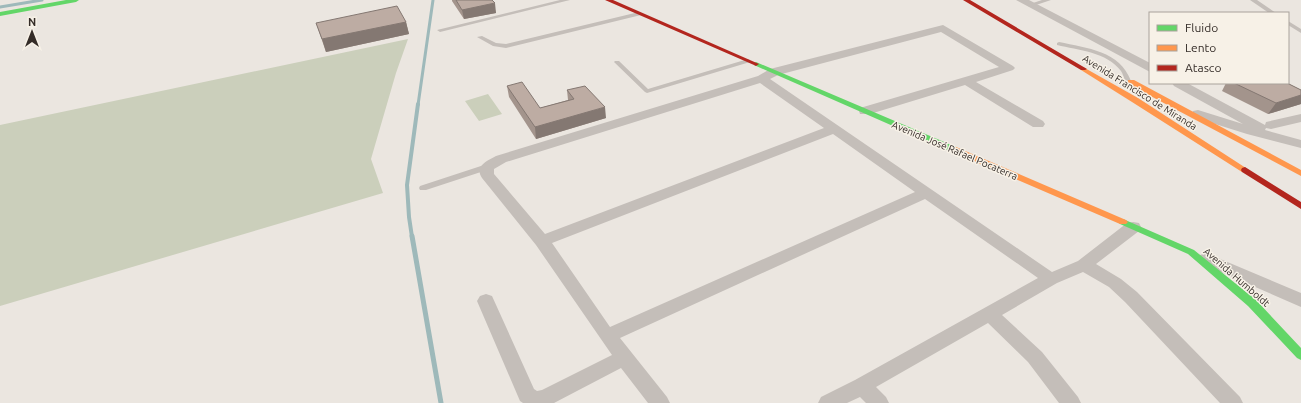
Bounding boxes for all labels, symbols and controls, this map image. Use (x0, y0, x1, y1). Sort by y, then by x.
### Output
north arrow (12, 12, 52, 52)
legend (1149, 12, 1289, 84)
text: N (28, 16, 36, 28)
text: Fluido (1185, 21, 1218, 34)
text: Lento (1185, 41, 1216, 54)
street label: Avenida Francisco de Miranda (1081, 53, 1199, 132)
text: Atasco (1185, 61, 1221, 74)
street label: Avenida José Rafael Pocaterra (890, 119, 1019, 182)
street label: Avenida Humboldt (1202, 246, 1272, 309)

